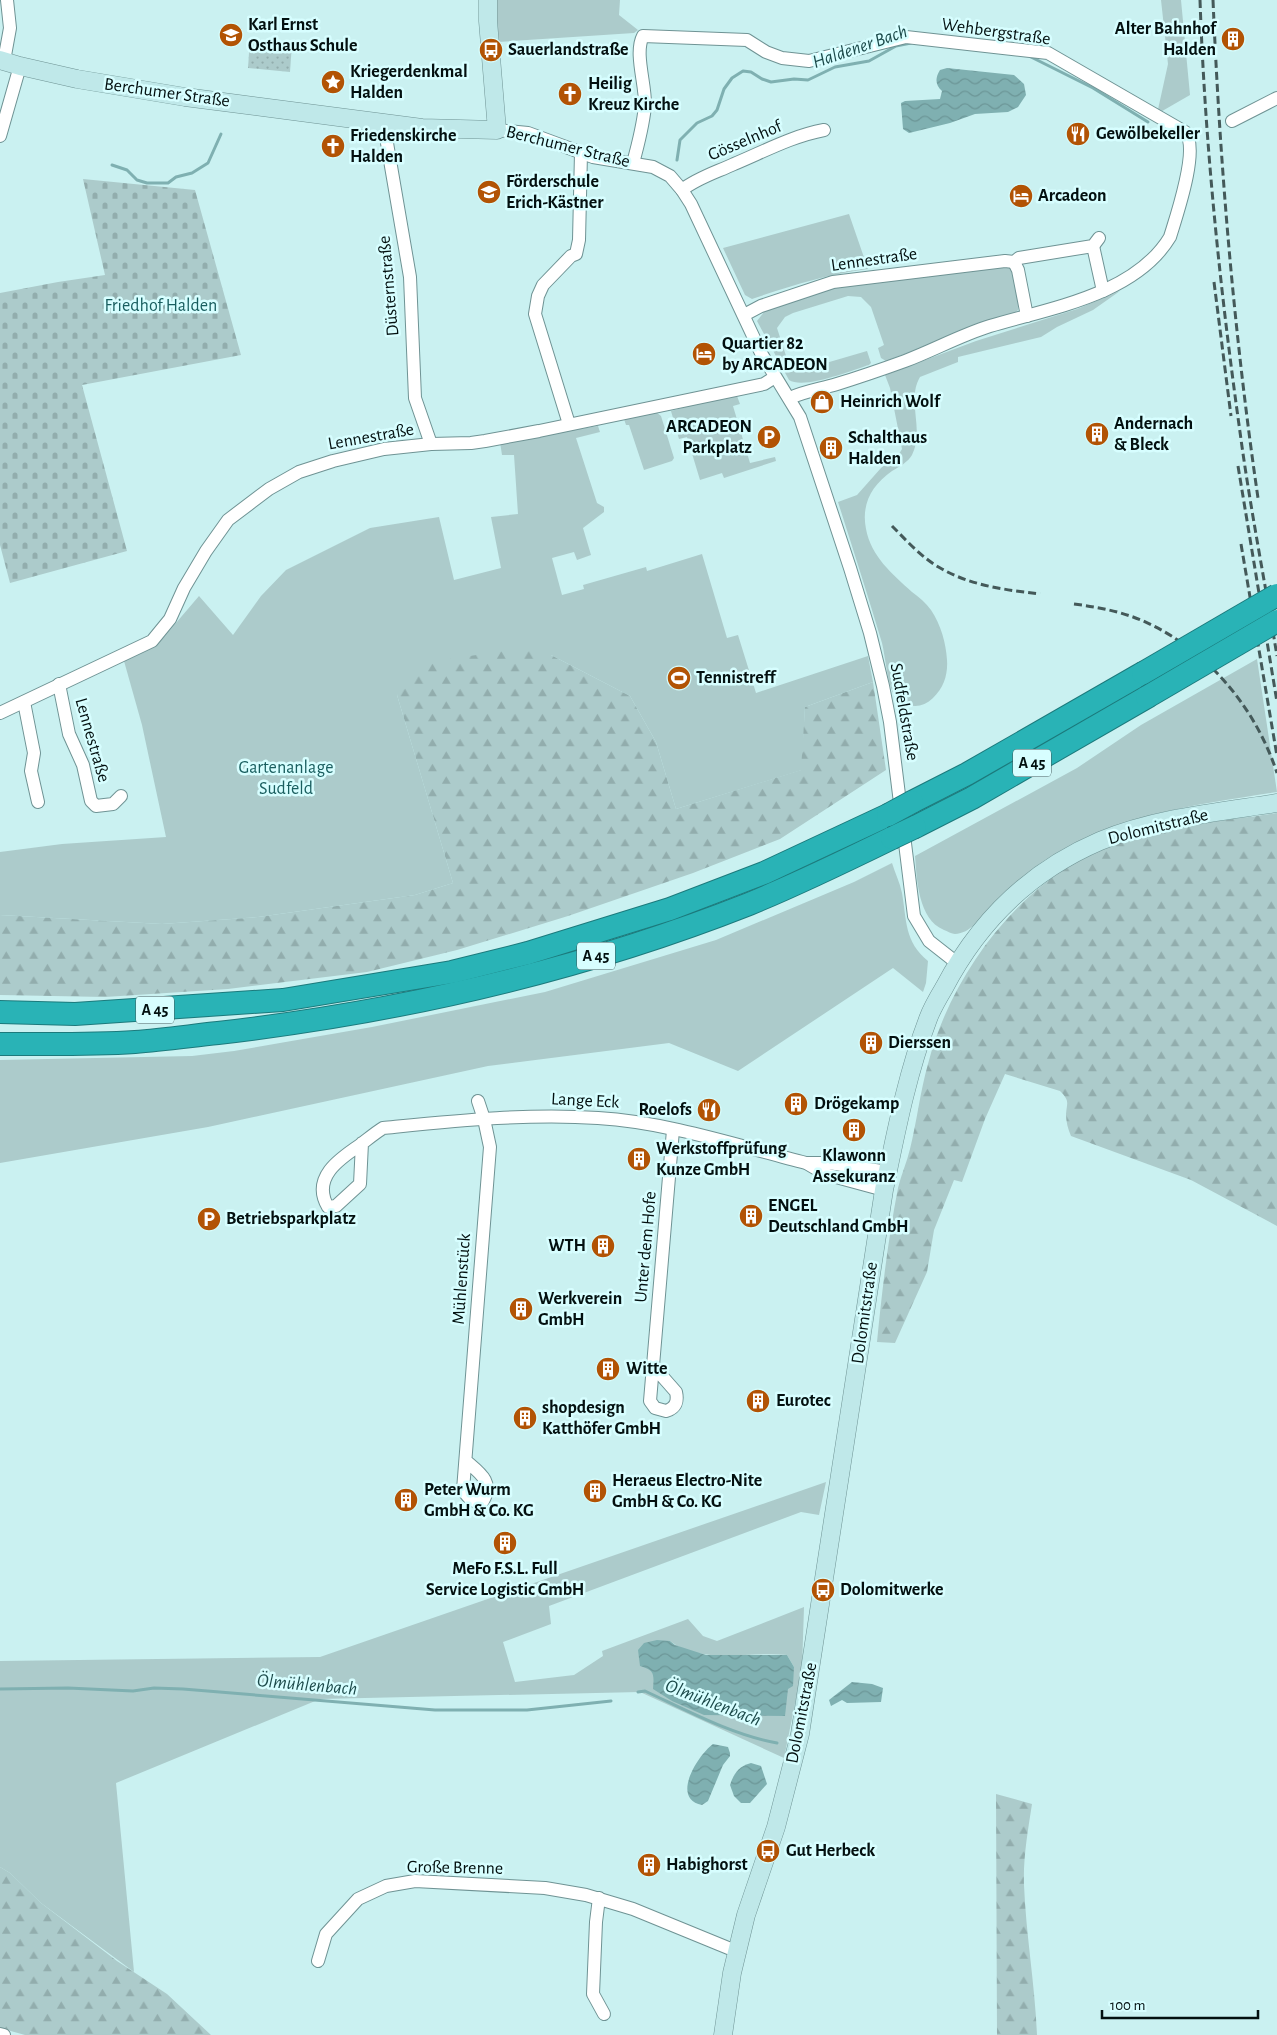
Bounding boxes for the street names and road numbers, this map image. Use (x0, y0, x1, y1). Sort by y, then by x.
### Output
street label: Wehbergstraße (940, 15, 1052, 49)
street label: Berchumer Straße (103, 75, 231, 111)
street label: Gösselnhof (706, 117, 786, 165)
street label: Berchumer Straße (504, 123, 632, 171)
street label: Düsternstraße (376, 235, 402, 337)
street label: Lennestraße (830, 245, 918, 275)
street label: Lennestraße (327, 421, 415, 453)
street label: Sudfeldstraße (887, 662, 921, 762)
street label: Lennestraße (71, 696, 113, 784)
road number: A 45 (1013, 750, 1051, 776)
street label: Dolomitstraße (1106, 806, 1210, 848)
road number: A 45 (577, 942, 615, 969)
road number: A 45 (136, 996, 174, 1024)
street label: Lange Eck (550, 1090, 620, 1112)
street label: Unter dem Hofe (632, 1191, 660, 1303)
street label: Mühlenstück (450, 1232, 474, 1325)
street label: Dolomitstraße (849, 1261, 881, 1365)
street label: Dolomitstraße (783, 1661, 821, 1765)
street label: Große Brenne (407, 1858, 503, 1878)

